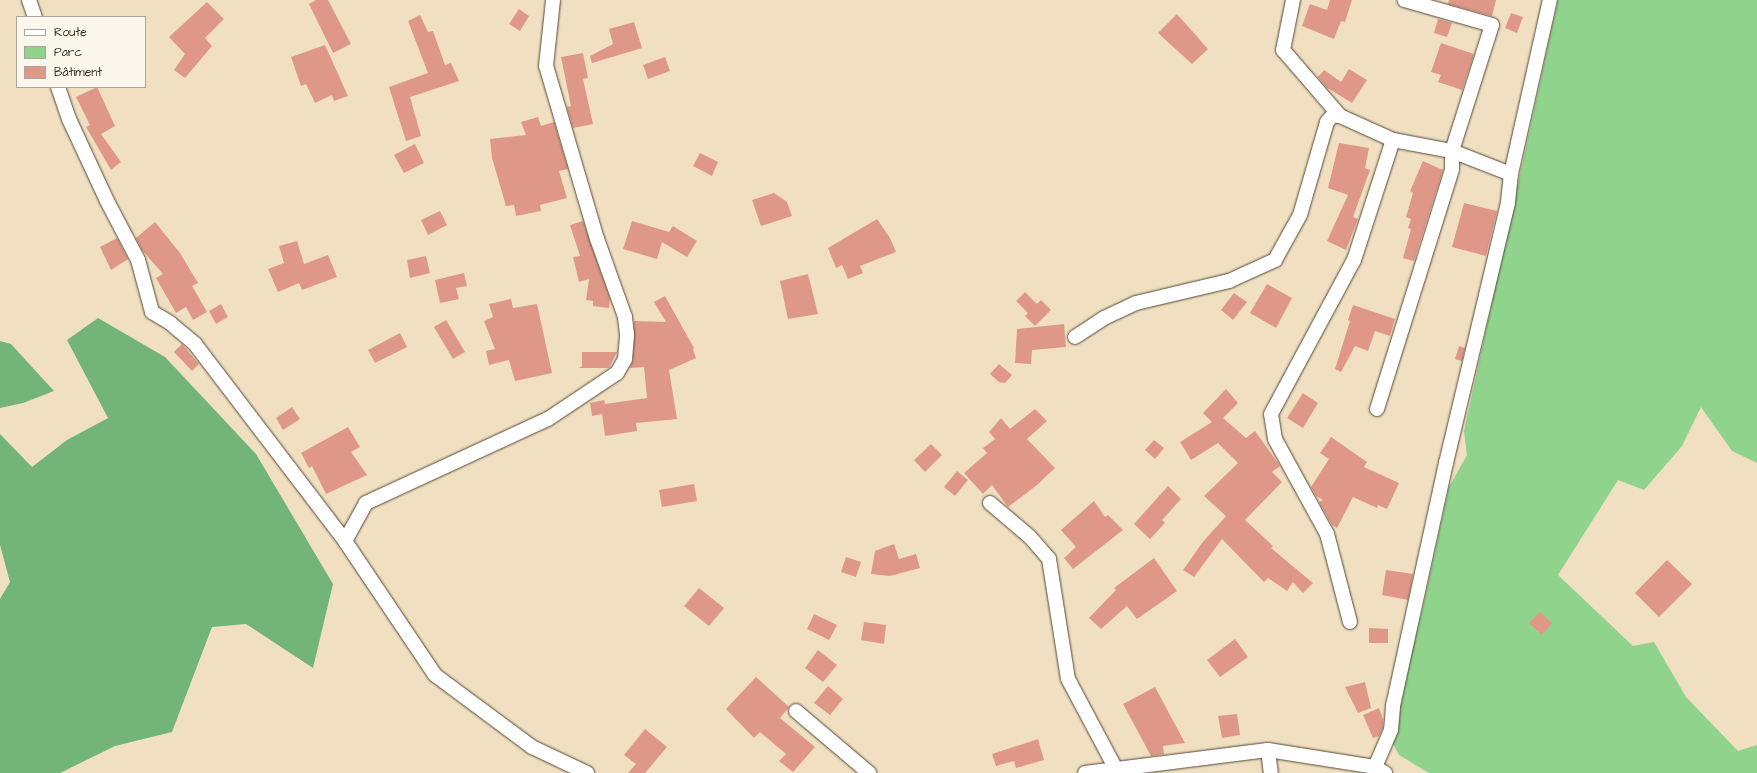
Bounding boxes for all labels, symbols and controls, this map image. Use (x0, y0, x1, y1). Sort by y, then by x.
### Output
legend (16, 16, 146, 88)
text: Route (54, 24, 87, 41)
text: Parc (54, 44, 82, 61)
text: Bâtiment (54, 64, 102, 81)

